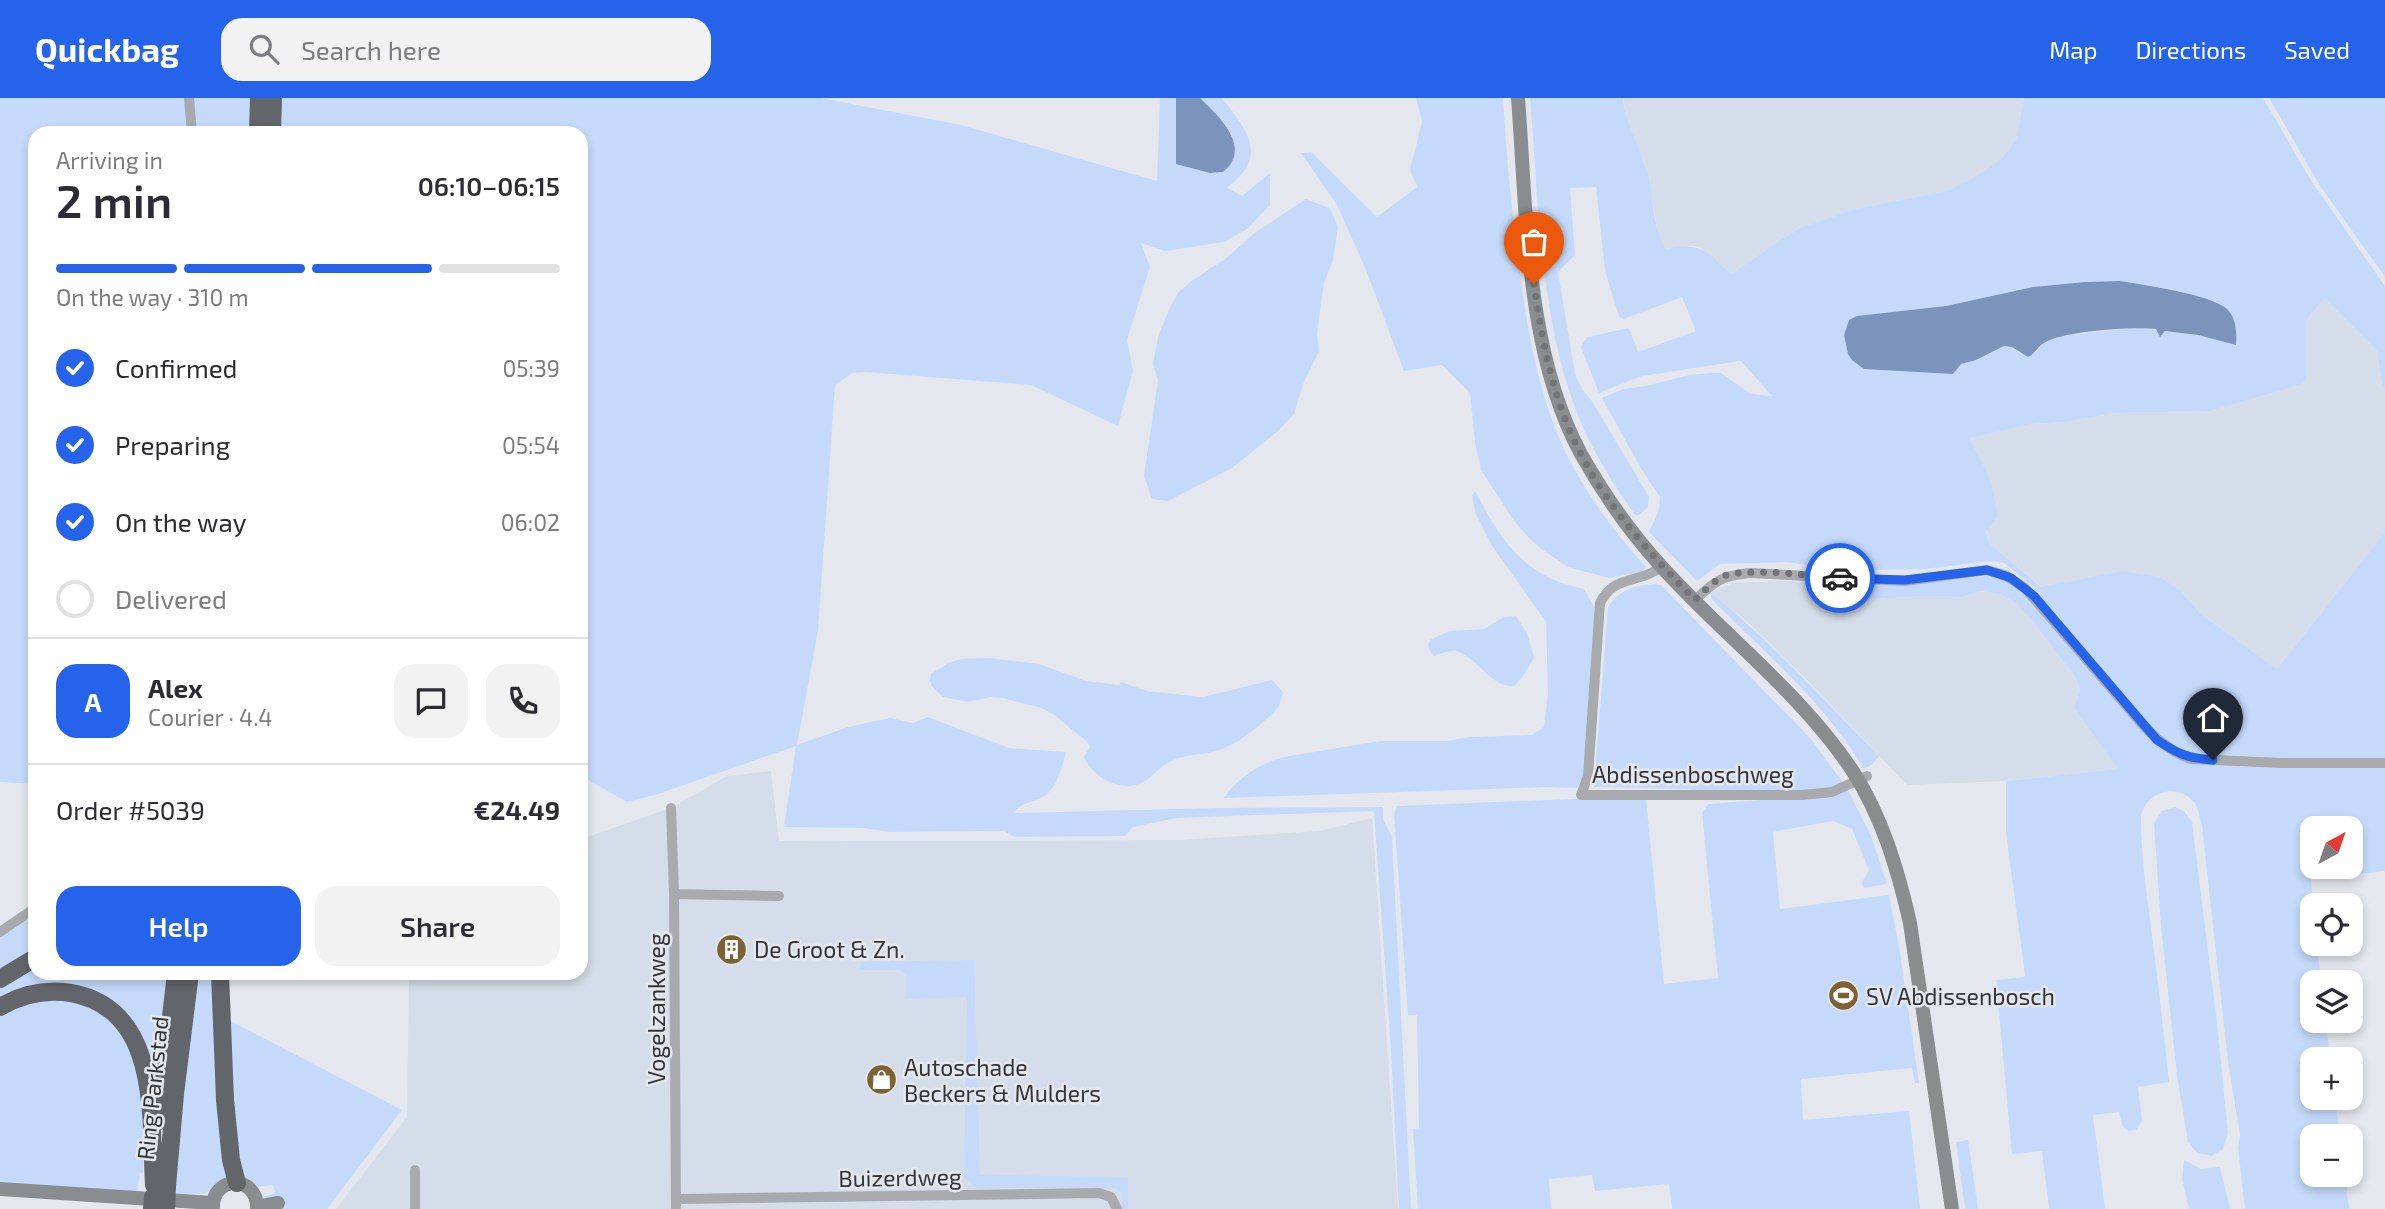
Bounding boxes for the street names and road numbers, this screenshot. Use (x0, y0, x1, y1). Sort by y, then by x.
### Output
street label: Abdissenboschweg (1592, 760, 1794, 788)
street label: Vogelzankweg (642, 933, 670, 1085)
street label: Ring Parkstad (131, 1015, 173, 1161)
street label: Buizerdweg (838, 1162, 962, 1192)

